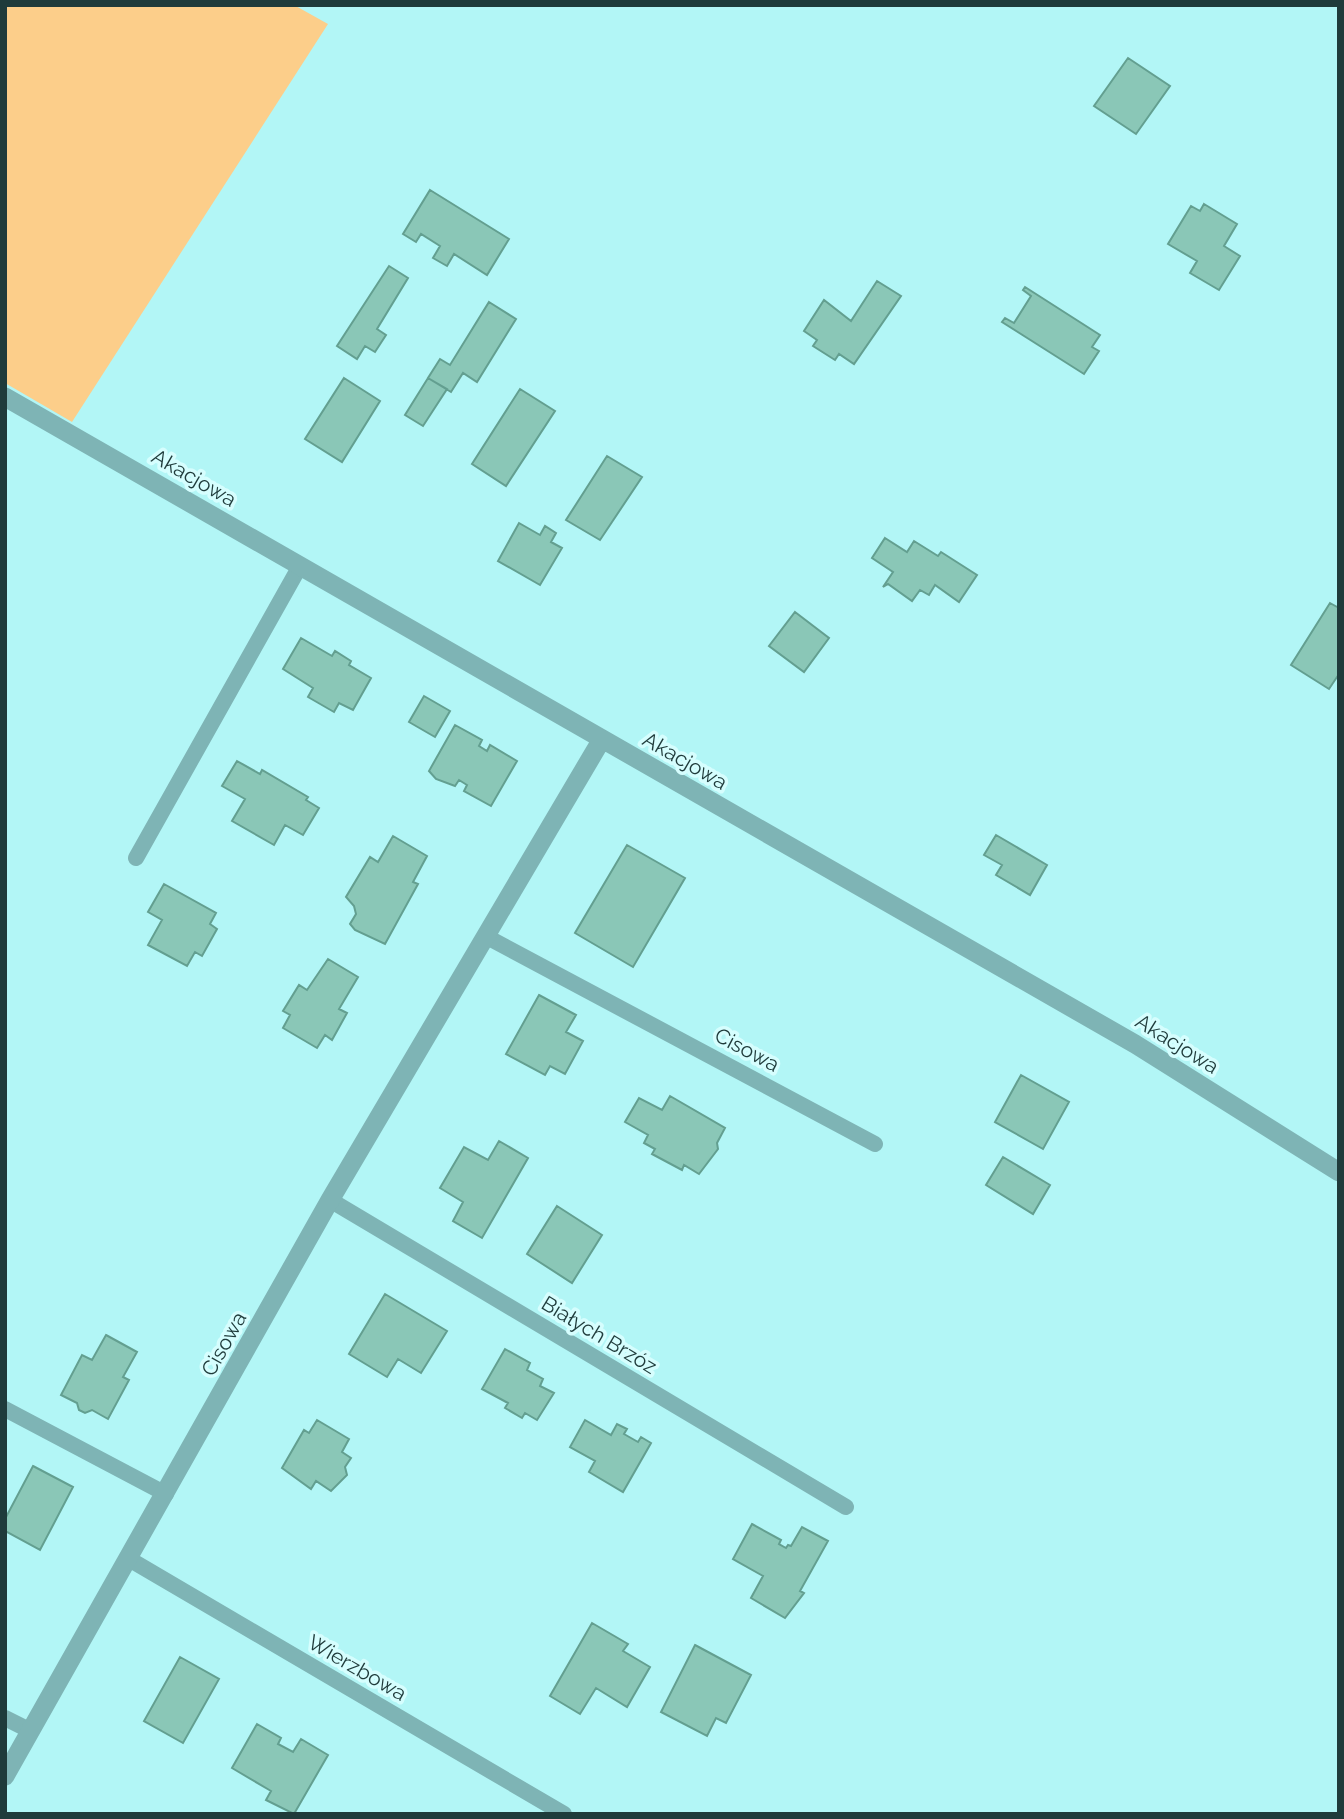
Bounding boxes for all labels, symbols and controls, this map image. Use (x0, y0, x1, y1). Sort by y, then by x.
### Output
street label: Akacjowa (148, 443, 241, 512)
street label: Akacjowa (639, 726, 732, 795)
street label: Akacjowa (1131, 1008, 1223, 1079)
street label: Cisowa (711, 1022, 784, 1077)
street label: Białych Brzóz (537, 1290, 661, 1379)
street label: Cisowa (196, 1307, 251, 1380)
street label: Wierzbowa (303, 1629, 411, 1706)

